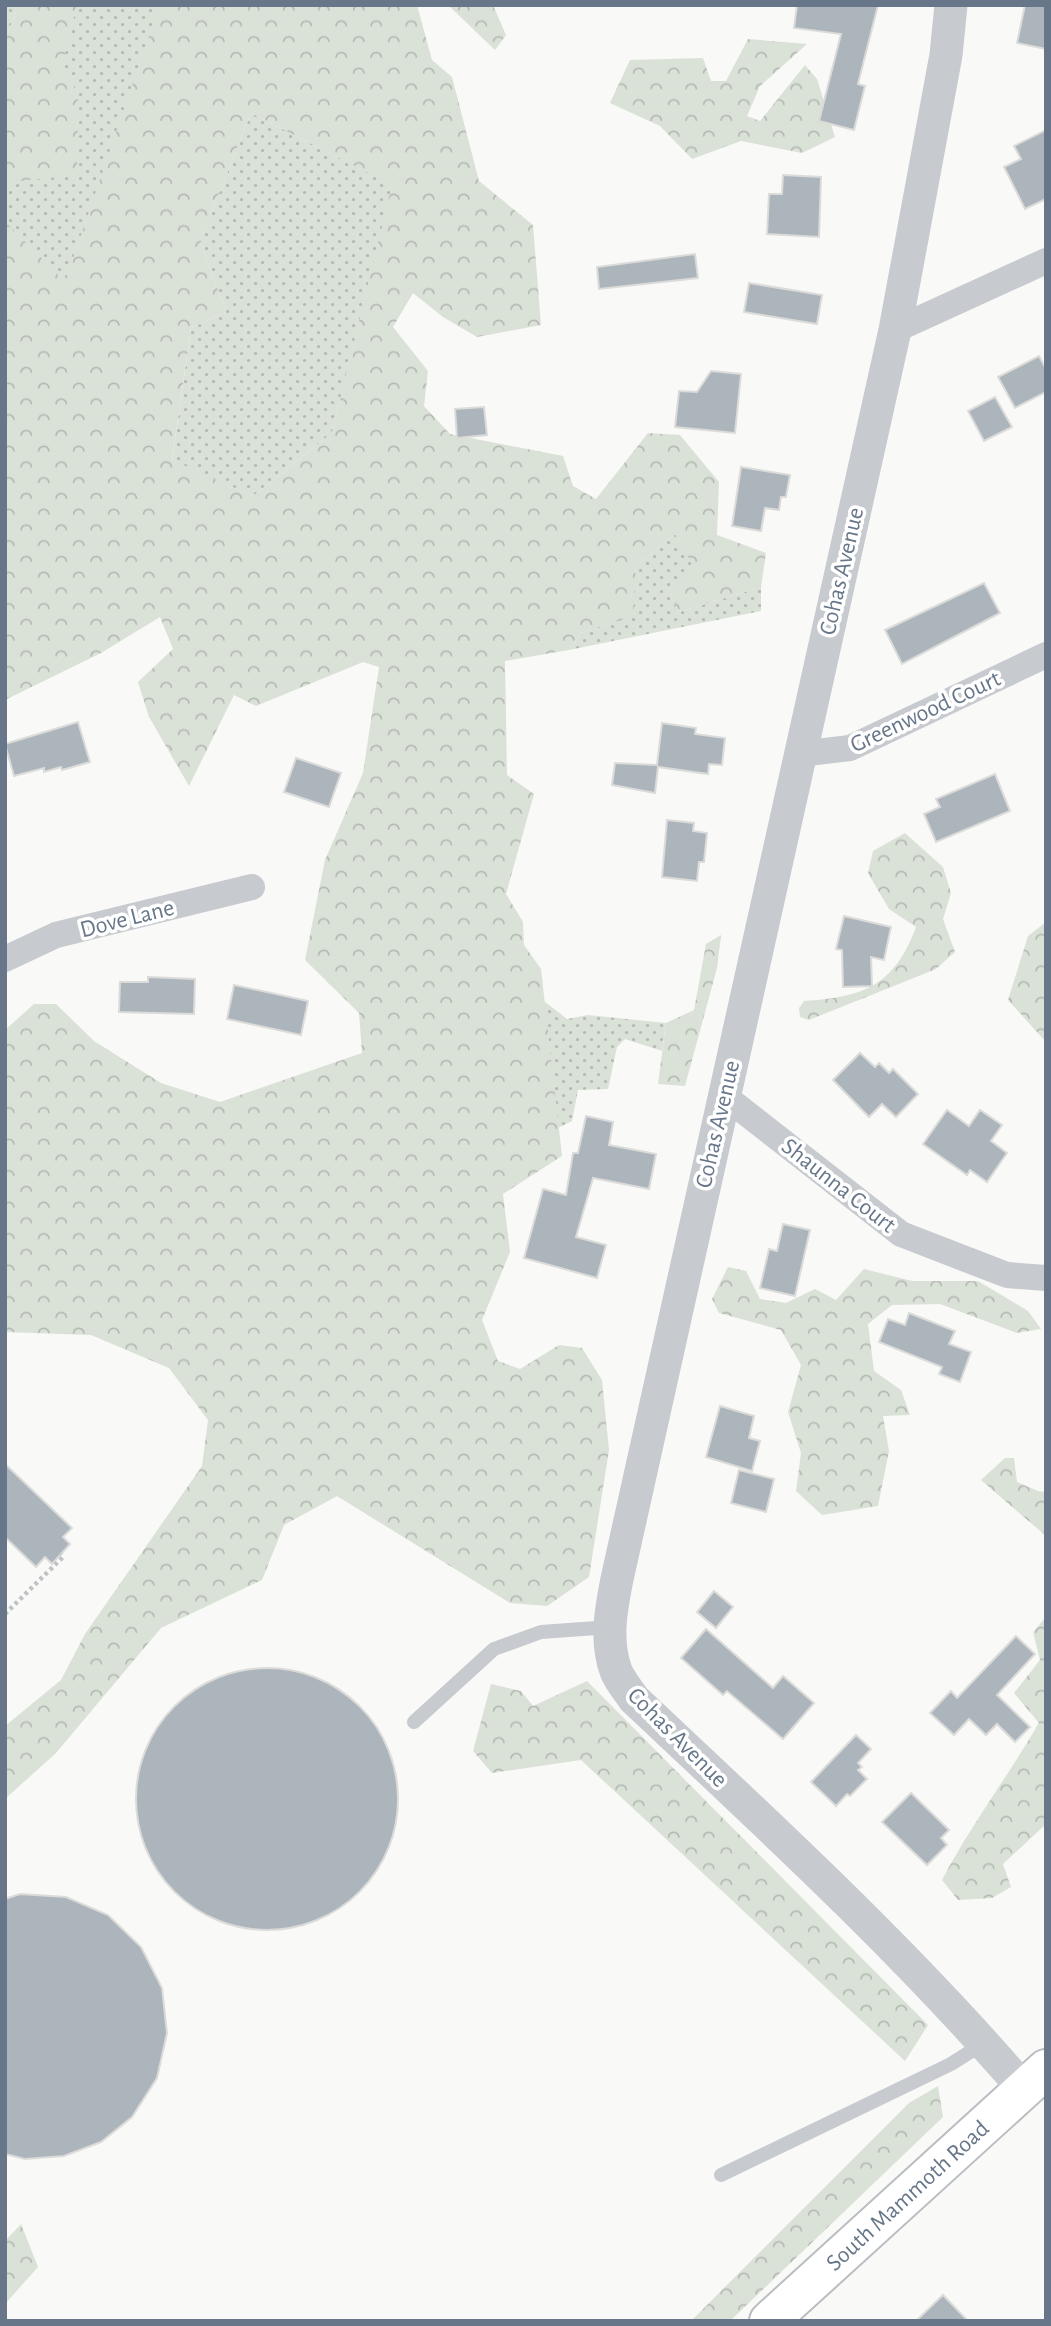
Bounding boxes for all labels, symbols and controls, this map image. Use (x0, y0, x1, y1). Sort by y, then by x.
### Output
street label: Cohas Avenue (816, 505, 868, 637)
street label: Greenwood Court (847, 667, 1005, 757)
street label: Dove Lane (78, 896, 177, 942)
street label: Cohas Avenue (692, 1058, 744, 1190)
street label: Shaunna Court (777, 1134, 900, 1238)
street label: Cohas Avenue (623, 1683, 732, 1792)
street label: South Mammoth Road (822, 2116, 994, 2276)

